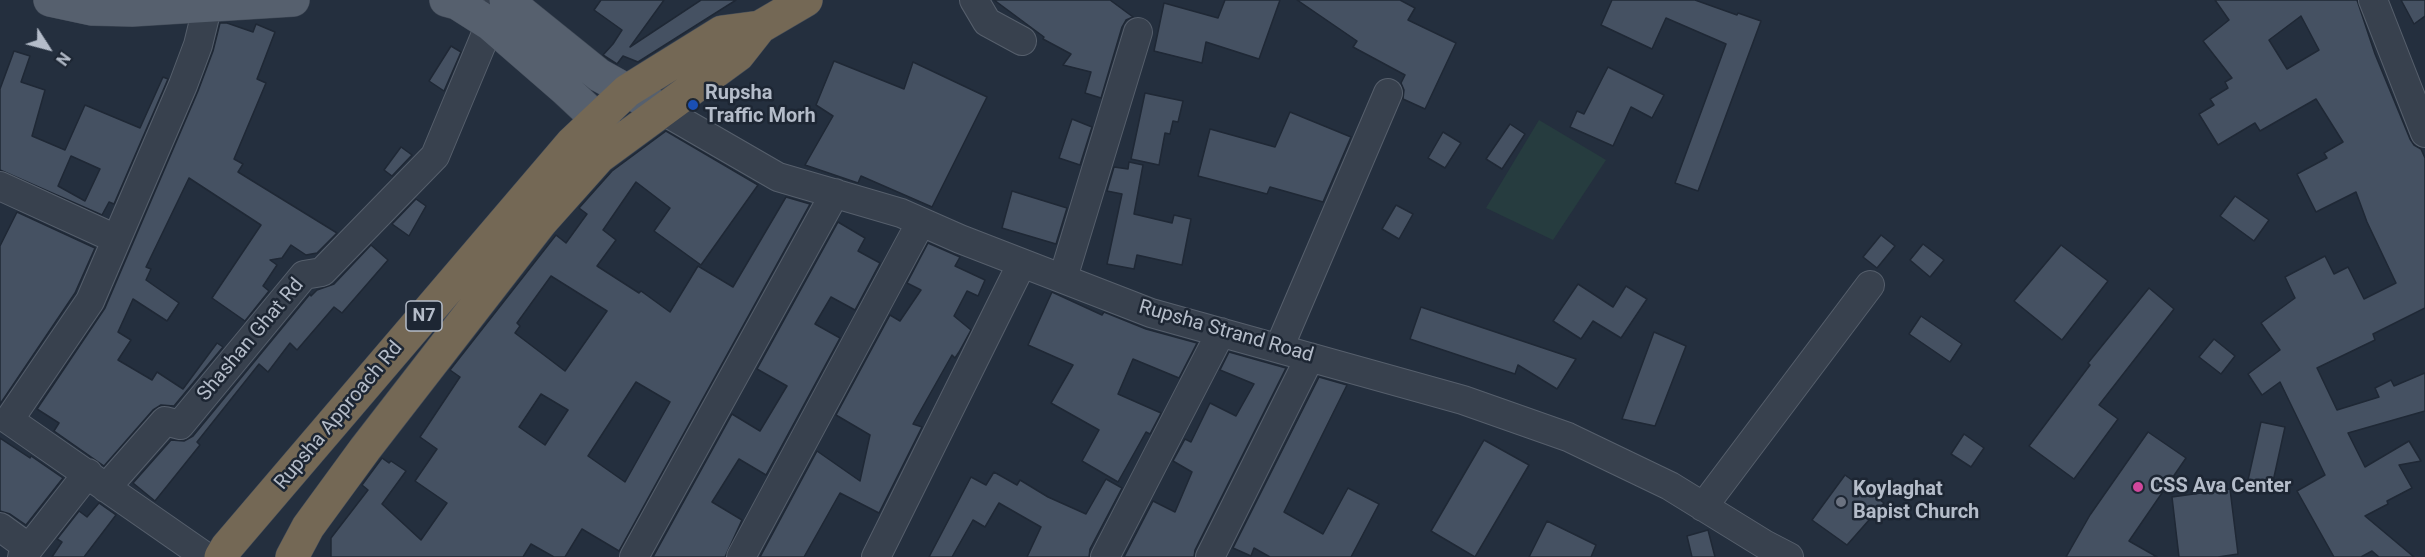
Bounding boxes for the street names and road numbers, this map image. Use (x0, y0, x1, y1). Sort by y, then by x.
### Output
street label: Shashan Ghat Rd (193, 274, 309, 406)
street label: Rupsha Strand Road (1136, 296, 1316, 368)
road number: N7 (406, 301, 442, 331)
street label: Rupsha Approach Rd (270, 337, 408, 495)

